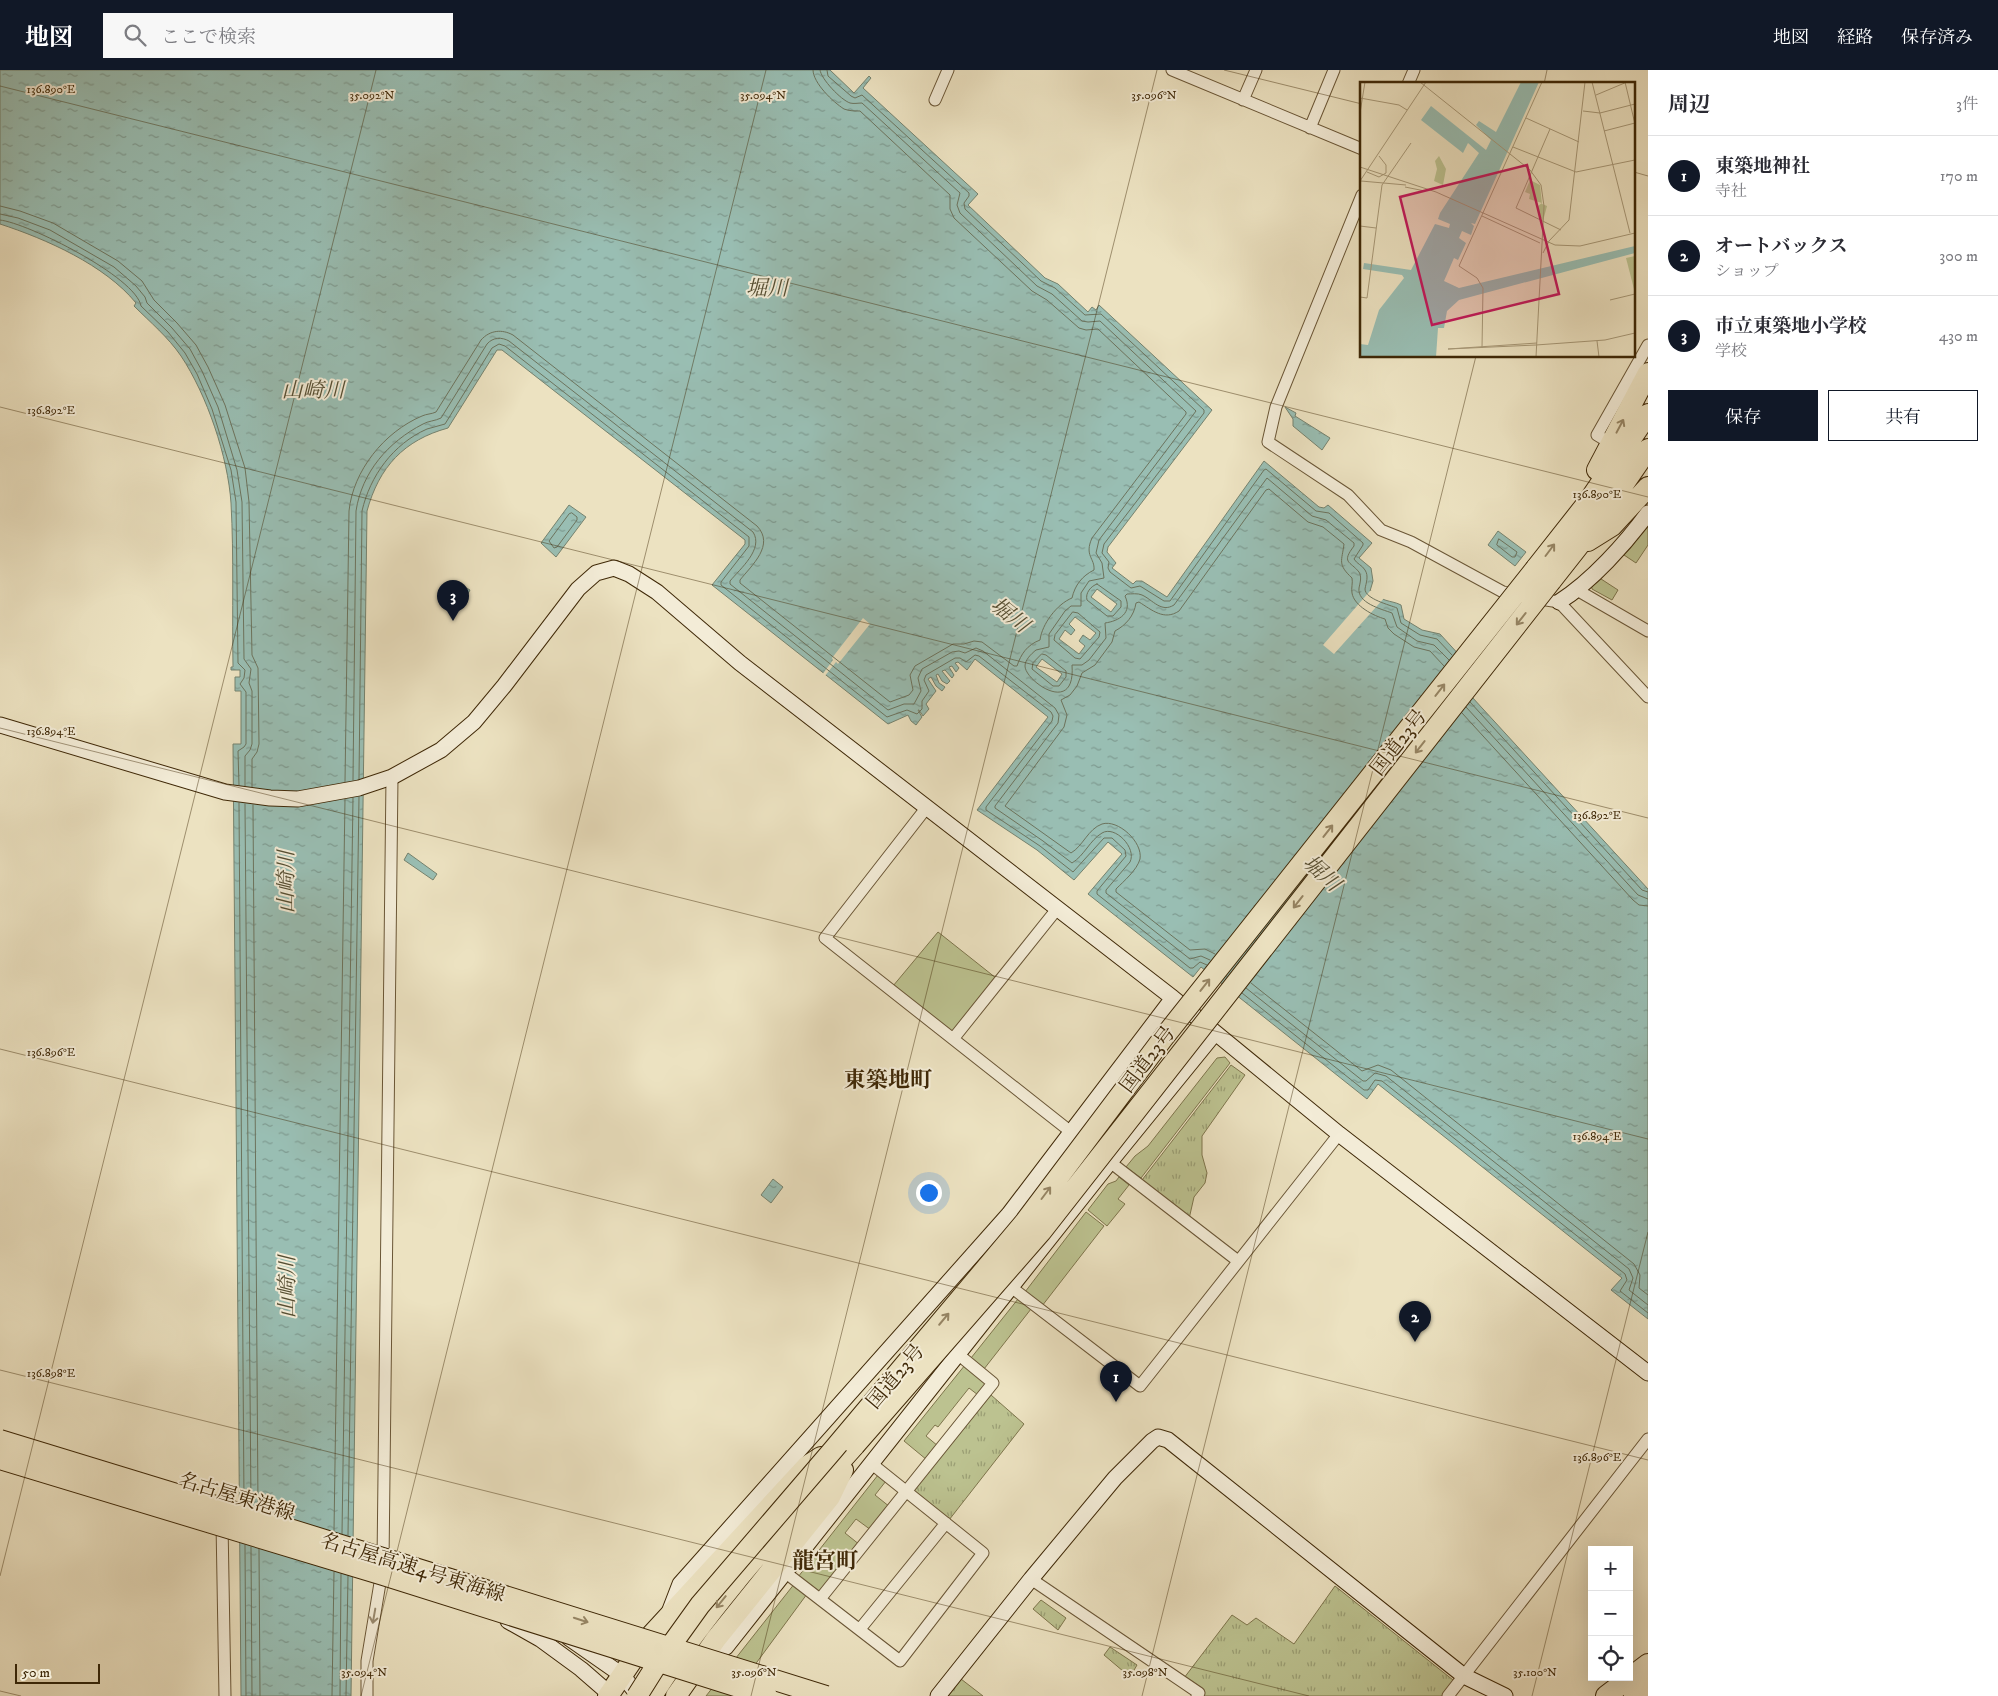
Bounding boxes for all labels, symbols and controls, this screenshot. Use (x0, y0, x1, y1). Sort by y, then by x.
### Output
search box (103, 13, 453, 58)
icon: search (121, 21, 149, 49)
text: 地図 (25, 23, 73, 53)
text: ここで検索 (161, 26, 256, 49)
text: 地図 (1773, 27, 1809, 49)
text: 経路 (1837, 27, 1873, 49)
text: 保存済み (1901, 27, 1973, 49)
text: 136.890°E (27, 82, 76, 97)
inset map (1360, 82, 1636, 358)
text: 35.092°N (350, 88, 395, 103)
text: 35.094°N (740, 88, 786, 103)
text: 35.096°N (1131, 88, 1177, 103)
text: 周辺 (1668, 92, 1710, 118)
text: 3件 (1956, 94, 1978, 114)
text: 東築地神社 (1715, 155, 1810, 178)
text: 1 (1681, 166, 1687, 186)
text: 170 m (1940, 166, 1978, 186)
text: 寺社 (1715, 181, 1747, 201)
text: オートバックス (1715, 235, 1847, 258)
text: 2 (1680, 246, 1688, 266)
text: 300 m (1939, 246, 1978, 266)
text: ショップ (1715, 261, 1779, 281)
water label: 堀川 (746, 276, 790, 302)
text: 市立東築地小学校 (1715, 315, 1867, 338)
text: 3 (1681, 326, 1687, 346)
text: 430 m (1939, 326, 1978, 346)
text: 学校 (1715, 341, 1747, 361)
water label: 山崎川 (282, 378, 346, 404)
button: 保存 (1668, 390, 1818, 441)
button: 共有 (1828, 390, 1978, 441)
text: 136.892°E (27, 403, 76, 418)
one-way arrow (1615, 419, 1625, 434)
text: 136.890°E (1573, 487, 1622, 502)
one-way arrow (1545, 543, 1555, 557)
pin: 3 (437, 580, 469, 621)
water label: 堀川 (985, 593, 1036, 640)
one-way arrow (1515, 612, 1526, 625)
one-way arrow (1434, 684, 1445, 697)
street label: 国道23号 (1366, 705, 1433, 781)
text: 136.894°E (26, 724, 76, 739)
one-way arrow (1415, 740, 1426, 753)
text: 136.892°E (1573, 808, 1622, 823)
one-way arrow (1322, 825, 1333, 838)
water label: 山崎川 (274, 849, 300, 914)
water label: 堀川 (1297, 850, 1347, 899)
one-way arrow (1293, 895, 1304, 908)
one-way arrow (1199, 979, 1210, 992)
street label: 国道23号 (1115, 1022, 1181, 1098)
text: 136.896°E (27, 1045, 76, 1060)
district label: 東築地町 (844, 1067, 932, 1094)
text: 136.894°E (1572, 1129, 1622, 1144)
your location (916, 1180, 942, 1206)
one-way arrow (1041, 1187, 1052, 1200)
water label: 山崎川 (275, 1254, 301, 1319)
pin: 2 (1399, 1301, 1431, 1342)
one-way arrow (938, 1313, 949, 1326)
street label: 国道23号 (862, 1339, 931, 1415)
pin: 1 (1100, 1361, 1132, 1402)
text: 136.898°E (27, 1366, 76, 1381)
text: 136.896°E (1573, 1450, 1622, 1465)
street label: 名古屋東港線 (176, 1468, 298, 1527)
street label: 名古屋高速4号東海線 (317, 1528, 508, 1608)
map controls (1588, 1546, 1633, 1681)
button: + (1588, 1546, 1633, 1591)
district label: 龍宮町 (792, 1548, 858, 1575)
button: − (1588, 1591, 1633, 1636)
one-way arrow (715, 1595, 726, 1608)
one-way arrow (369, 1608, 379, 1624)
one-way arrow (573, 1616, 589, 1626)
button: locate (1588, 1636, 1633, 1681)
scale bar (15, 1661, 100, 1684)
text: 50 m (22, 1664, 50, 1682)
text: 35.094°N (341, 1665, 387, 1680)
text: 35.096°N (731, 1665, 777, 1680)
text: 35.098°N (1122, 1665, 1168, 1680)
text: 35.100°N (1513, 1665, 1557, 1680)

